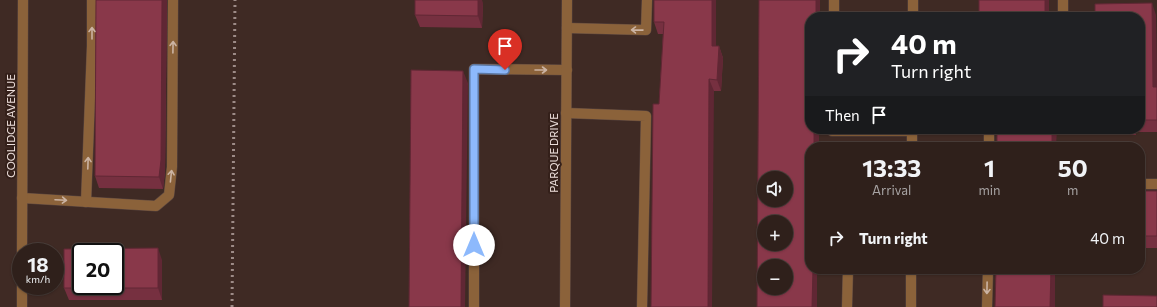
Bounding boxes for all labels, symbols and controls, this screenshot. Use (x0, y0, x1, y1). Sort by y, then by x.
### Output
one-way arrow (631, 26, 644, 33)
text: 40 m (891, 26, 957, 60)
one-way arrow (88, 27, 96, 40)
icon: right (825, 28, 877, 80)
pin (488, 29, 522, 70)
icon: arrive (494, 35, 516, 57)
one-way arrow (169, 41, 177, 54)
text: Turn right (891, 60, 971, 82)
one-way arrow (534, 66, 547, 74)
street label: COOLIDGE AVENUE (4, 74, 17, 178)
icon: arrive (868, 104, 890, 126)
text: Then (825, 106, 860, 124)
street label: PARQUE DRIVE (547, 113, 560, 193)
text: 13:33 (862, 153, 921, 182)
text: 1 (984, 153, 995, 182)
text: 50 (1058, 153, 1088, 182)
one-way arrow (84, 157, 92, 170)
one-way arrow (167, 170, 174, 183)
map controls (757, 171, 793, 295)
button: sound (757, 171, 793, 207)
text: Arrival (872, 182, 911, 198)
text: min (978, 182, 1001, 198)
text: m (1067, 182, 1078, 198)
one-way arrow (54, 197, 67, 204)
button: + (757, 215, 793, 251)
position arrow (453, 224, 495, 266)
icon: right (825, 227, 847, 249)
text: Turn right (859, 229, 928, 247)
text: 40 m (1090, 229, 1125, 247)
speed limit sign: 20 (72, 243, 124, 295)
text: 18 (27, 252, 49, 276)
button: − (757, 259, 793, 295)
text: km/h (26, 273, 50, 285)
one-way arrow (983, 281, 991, 294)

